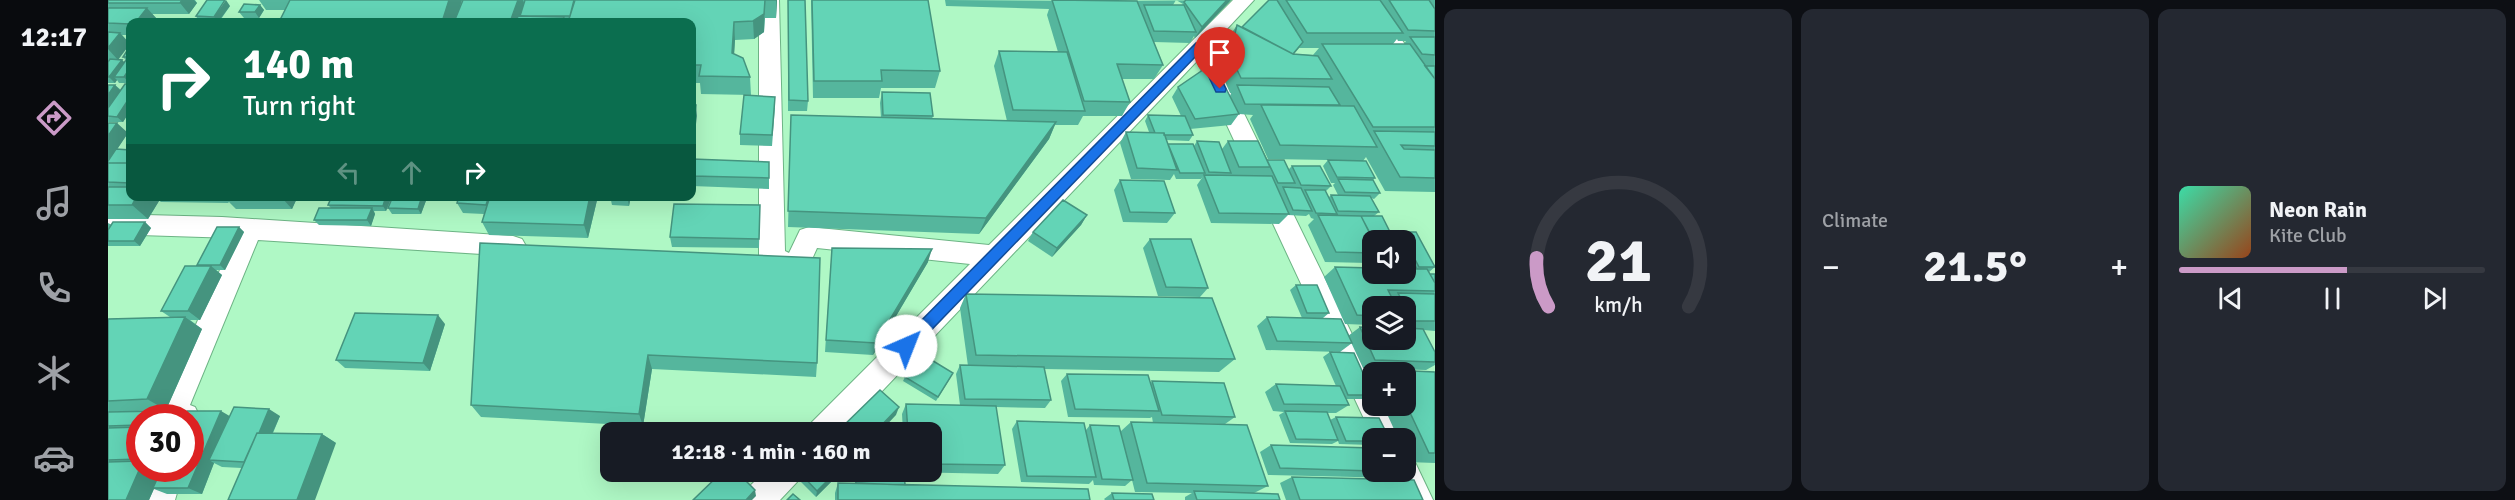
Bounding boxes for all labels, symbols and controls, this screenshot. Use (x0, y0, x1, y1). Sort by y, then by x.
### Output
text: 12:17 (21, 21, 87, 54)
pin (1194, 27, 1245, 89)
icon: arrive (1203, 36, 1236, 69)
text: 140 m (243, 39, 354, 90)
icon: right (144, 42, 222, 120)
text: Turn right (243, 90, 356, 123)
icon: directions (33, 97, 75, 139)
icon: left (332, 156, 365, 189)
icon: ahead (395, 156, 428, 189)
icon: right (458, 156, 491, 189)
icon: music (33, 182, 75, 224)
text: Neon Rain (2269, 196, 2367, 223)
text: Climate (1822, 208, 1888, 233)
text: 21 (1584, 222, 1652, 299)
text: Kite Club (2269, 223, 2347, 248)
map controls (1362, 230, 1416, 482)
button: sound (1362, 230, 1416, 284)
text: 21.5° (1923, 239, 2027, 294)
text: − (1822, 247, 1840, 288)
text: + (2110, 247, 2128, 288)
icon: phone (33, 267, 75, 309)
icon: previous (2214, 282, 2247, 315)
icon: pause (2316, 282, 2349, 315)
icon: next (2418, 282, 2451, 315)
text: km/h (1594, 292, 1642, 318)
button: layers (1362, 296, 1416, 350)
position arrow (874, 314, 938, 378)
icon: climate (33, 352, 75, 394)
button: + (1362, 362, 1416, 416)
speed limit sign: 30 (126, 404, 204, 482)
button: − (1362, 428, 1416, 482)
icon: car (33, 437, 75, 479)
text: 12:18 · 1 min · 160 m (671, 438, 871, 465)

